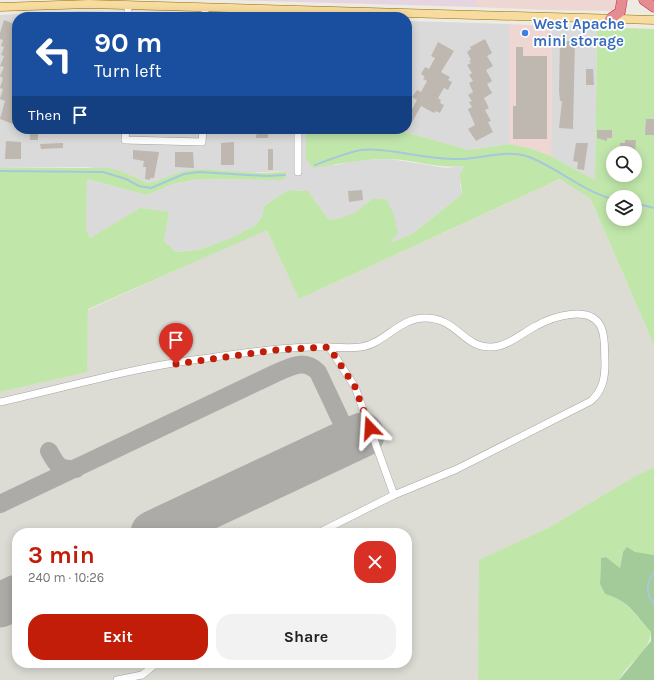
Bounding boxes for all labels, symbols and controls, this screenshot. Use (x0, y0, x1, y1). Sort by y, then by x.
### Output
place label: West Apache mini storage (533, 15, 625, 50)
text: 90 m (94, 26, 162, 59)
icon: left (28, 28, 80, 80)
marker: West Apache mini storage (520, 28, 530, 38)
text: Turn left (94, 60, 162, 82)
icon: arrive (69, 104, 91, 126)
text: Then (28, 106, 61, 124)
map controls (606, 146, 642, 226)
button: search (606, 146, 642, 182)
button: layers (606, 190, 642, 226)
pin (159, 323, 193, 364)
icon: arrive (165, 329, 187, 351)
position arrow (349, 407, 391, 449)
text: 3 min (28, 541, 95, 569)
button: close (354, 541, 396, 583)
text: 240 m · 10:26 (28, 570, 104, 585)
button: Exit (28, 614, 208, 660)
button: Share (216, 614, 396, 660)

